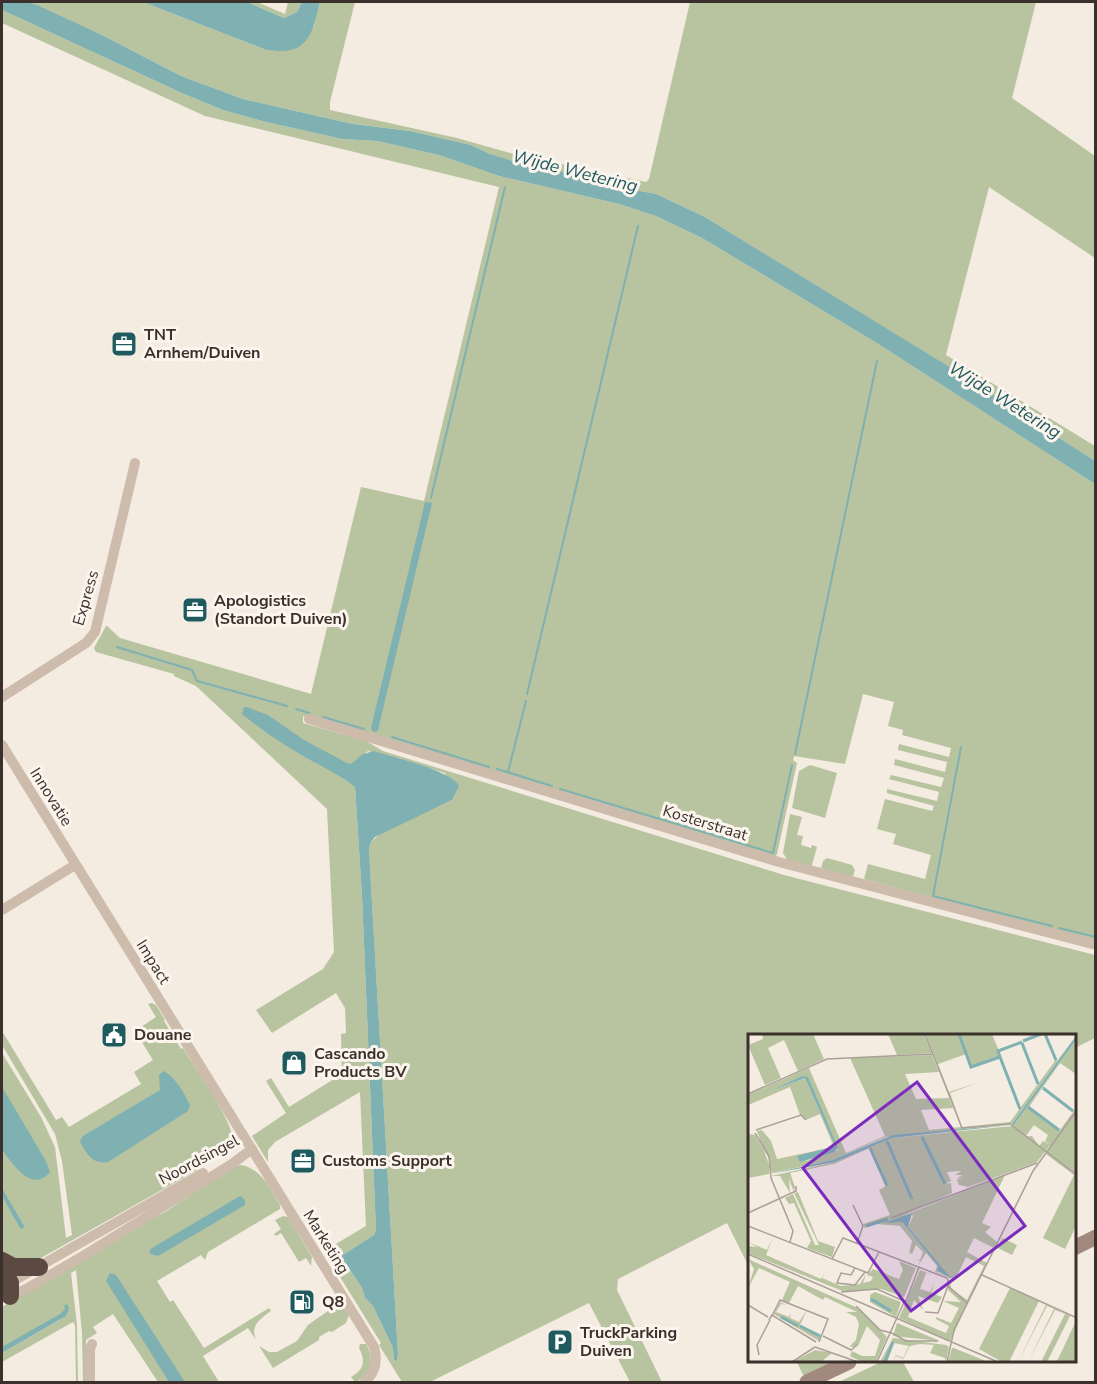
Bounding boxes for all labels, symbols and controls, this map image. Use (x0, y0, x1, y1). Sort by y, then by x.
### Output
water label: Wijde Wetering (510, 144, 640, 198)
place label: TNT Arnhem/Duiven (144, 324, 260, 364)
office icon: TNT Arnhem/Duiven (109, 329, 139, 359)
water label: Wijde Wetering (944, 356, 1066, 444)
street label: Express (68, 568, 104, 628)
place label: Apologistics (Standort Duiven) (214, 590, 348, 630)
office icon: Apologistics (Standort Duiven) (180, 595, 210, 625)
street label: Innovatie (24, 763, 78, 831)
street label: Kosterstraat (660, 800, 750, 846)
street label: Impact (131, 936, 175, 989)
public building icon: Douane (99, 1020, 129, 1050)
place label: Douane (134, 1024, 192, 1046)
inset map (748, 1034, 1076, 1363)
place label: Cascando Products BV (314, 1043, 407, 1083)
shop icon: Cascando Products BV (279, 1048, 309, 1078)
street label: Noordsingel (155, 1130, 243, 1190)
office icon: Customs Support (288, 1146, 318, 1176)
place label: Customs Support (322, 1150, 453, 1172)
street label: Marketing (298, 1206, 354, 1278)
fuel station icon: Q8 (287, 1287, 317, 1317)
place label: Q8 (322, 1291, 344, 1313)
place label: TruckParking Duiven (580, 1322, 677, 1362)
parking icon: TruckParking Duiven (545, 1327, 575, 1357)

